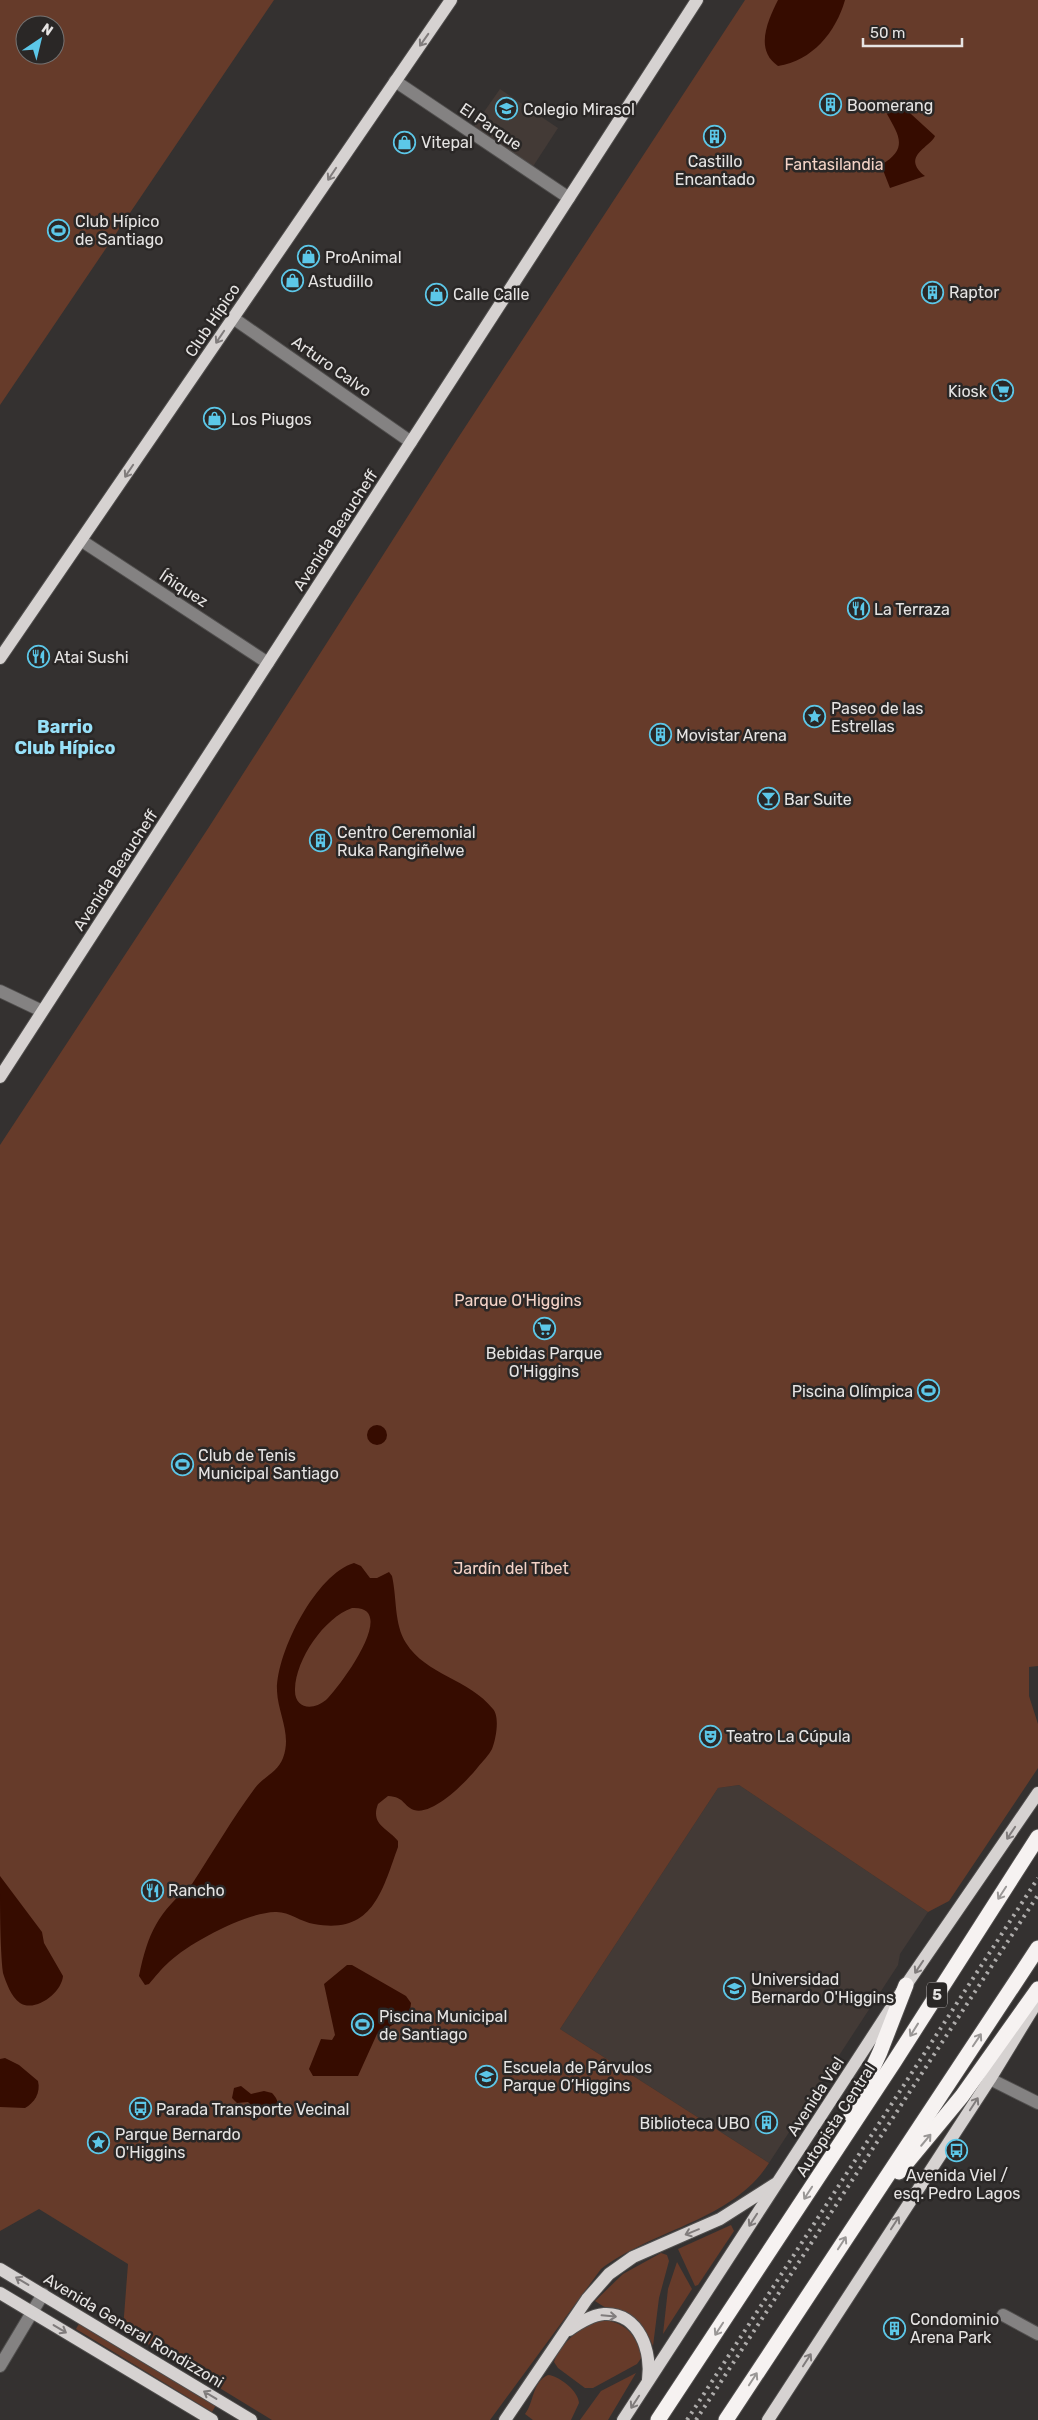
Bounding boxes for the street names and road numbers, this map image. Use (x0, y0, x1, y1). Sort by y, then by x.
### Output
street label: El Parque (456, 99, 525, 154)
street label: Club Hípico (181, 280, 244, 361)
street label: Arturo Calvo (288, 332, 375, 401)
street label: Avenida Beaucheff (289, 466, 382, 594)
street label: Íñiquez (156, 566, 212, 611)
street label: Avenida Beaucheff (69, 806, 162, 934)
road number: 5 (927, 1982, 947, 2008)
street label: Avenida Viel (783, 2053, 848, 2139)
street label: Autopista Central (792, 2060, 879, 2180)
street label: Avenida General Rondizzoni (40, 2269, 227, 2392)

